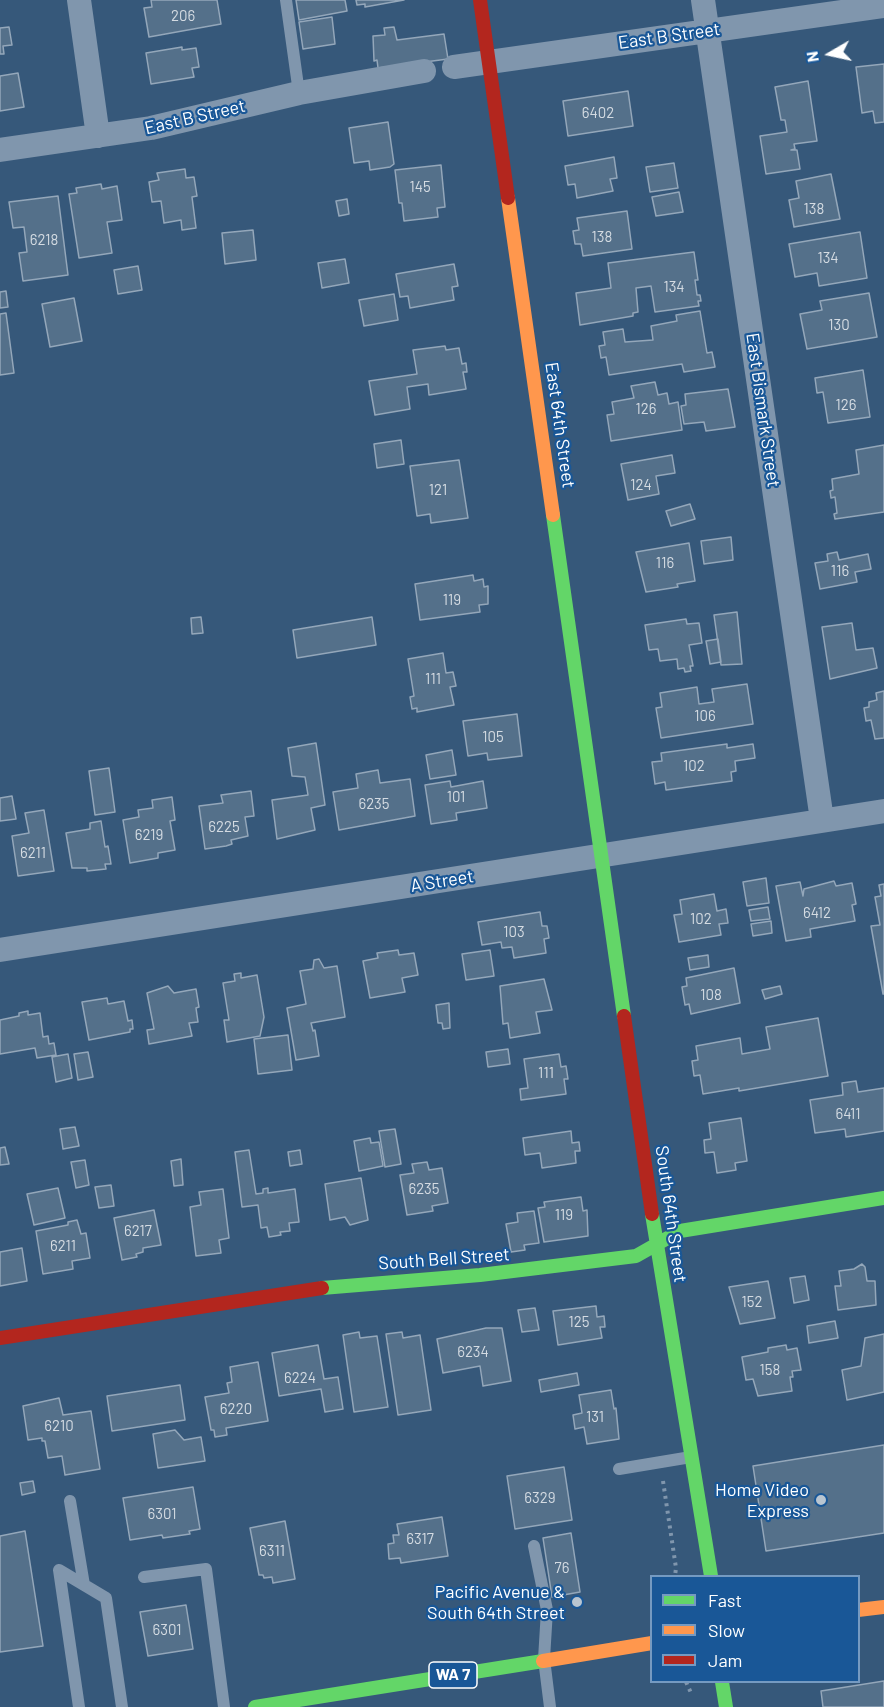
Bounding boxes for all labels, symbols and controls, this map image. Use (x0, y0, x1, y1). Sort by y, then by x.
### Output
house number: 206 (171, 7, 195, 25)
street label: East B Street (617, 18, 721, 54)
north arrow (800, 24, 860, 84)
text: N (802, 50, 822, 64)
street label: East B Street (142, 95, 248, 139)
house number: 6402 (582, 104, 614, 122)
house number: 145 (409, 178, 431, 196)
house number: 138 (804, 200, 824, 218)
house number: 138 (592, 228, 612, 246)
house number: 6218 (30, 231, 58, 249)
house number: 134 (817, 249, 839, 267)
house number: 134 (663, 278, 685, 296)
house number: 130 (828, 316, 850, 334)
street label: East Bismark Street (741, 331, 785, 489)
street label: East 64th Street (540, 361, 580, 489)
house number: 126 (835, 396, 857, 414)
house number: 126 (635, 400, 657, 418)
house number: 124 (630, 476, 652, 494)
house number: 121 (429, 481, 447, 499)
house number: 116 (656, 554, 674, 572)
house number: 116 (831, 562, 849, 580)
house number: 119 (443, 591, 461, 609)
house number: 111 (425, 670, 441, 688)
house number: 106 (694, 707, 716, 725)
house number: 105 (482, 728, 504, 746)
house number: 102 (683, 757, 705, 775)
house number: 101 (447, 788, 465, 806)
house number: 6235 (358, 795, 390, 813)
house number: 6225 (208, 818, 240, 836)
house number: 6219 (135, 826, 163, 844)
house number: 6211 (20, 844, 46, 862)
street label: A Street (409, 865, 475, 897)
house number: 6412 (803, 904, 831, 922)
house number: 102 (690, 910, 712, 928)
house number: 103 (503, 923, 525, 941)
house number: 108 (700, 986, 722, 1004)
house number: 111 (538, 1064, 554, 1082)
house number: 6411 (835, 1105, 861, 1123)
street label: South 64th Street (651, 1144, 691, 1284)
house number: 6235 (408, 1180, 440, 1198)
house number: 119 (555, 1206, 573, 1224)
house number: 6217 (124, 1222, 152, 1240)
house number: 6211 (50, 1237, 76, 1255)
street label: South Bell Street (378, 1244, 510, 1274)
house number: 152 (742, 1293, 762, 1311)
house number: 125 (569, 1313, 589, 1331)
house number: 6234 (457, 1343, 489, 1361)
house number: 158 (760, 1361, 780, 1379)
house number: 6224 (284, 1369, 316, 1387)
house number: 6220 (220, 1400, 252, 1418)
house number: 131 (586, 1408, 604, 1426)
house number: 6210 (44, 1417, 74, 1435)
place label: Home Video Express (715, 1479, 809, 1522)
house number: 6329 (524, 1489, 556, 1507)
marker: Home Video Express (814, 1493, 828, 1507)
house number: 6301 (148, 1505, 176, 1523)
house number: 6317 (406, 1530, 434, 1548)
house number: 6311 (259, 1542, 285, 1560)
house number: 76 (555, 1559, 569, 1577)
legend (650, 1575, 860, 1683)
place label: Pacific Avenue & South 64th Street (427, 1581, 565, 1624)
text: Fast (708, 1589, 742, 1611)
marker: Pacific Avenue & South 64th Street (570, 1595, 584, 1609)
text: Slow (708, 1619, 745, 1641)
house number: 6301 (153, 1621, 181, 1639)
text: Jam (708, 1649, 742, 1671)
road number: WA 7 (429, 1662, 477, 1688)

